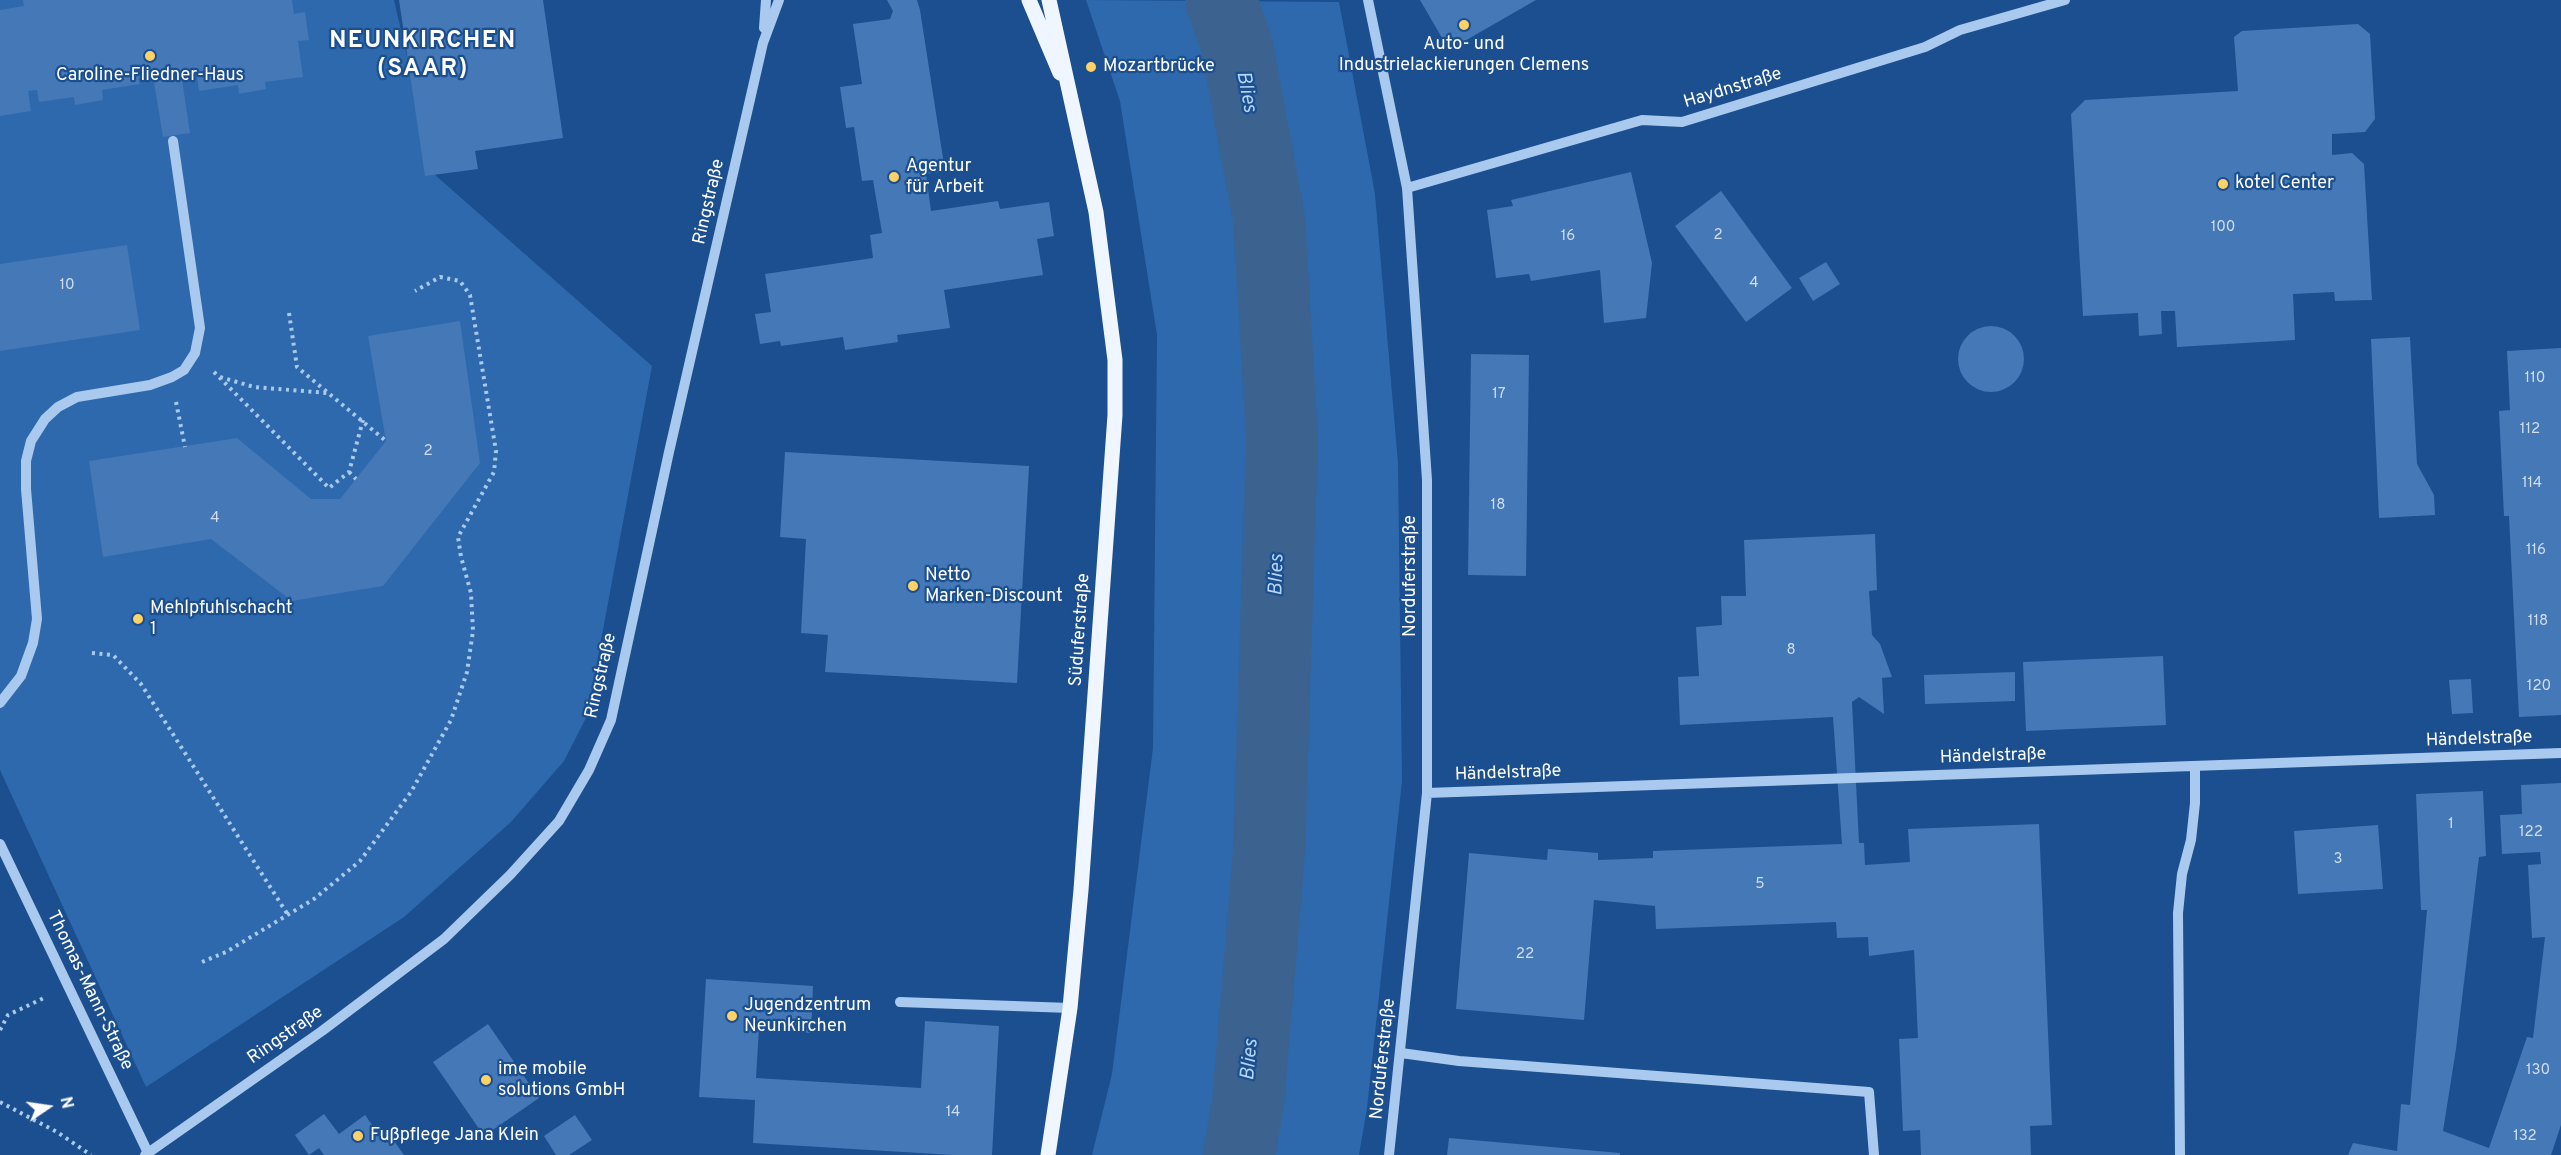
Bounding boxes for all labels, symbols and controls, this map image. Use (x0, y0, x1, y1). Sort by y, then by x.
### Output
marker: Auto- und Industrielackierungen Clemens (1457, 18, 1471, 32)
district label: NEUNKIRCHEN (SAAR) (329, 28, 517, 84)
place label: Auto- und Industrielackierungen Clemens (1339, 34, 1589, 76)
marker: Caroline-Fliedner-Haus (143, 49, 157, 63)
place label: Mozartbrücke (1103, 56, 1215, 78)
marker: Mozartbrücke (1084, 60, 1098, 74)
street label: Haydnstraße (1681, 64, 1785, 114)
place label: Caroline-Fliedner-Haus (56, 65, 244, 87)
water label: Blies (1229, 69, 1261, 115)
place label: Agentur für Arbeit (906, 156, 984, 198)
street label: Ringstraße (690, 157, 730, 247)
marker: Agentur für Arbeit (887, 170, 901, 184)
place label: kotel Center (2235, 173, 2334, 195)
marker: kotel Center (2216, 177, 2230, 191)
house number: 100 (2211, 219, 2235, 237)
house number: 2 (1713, 227, 1723, 245)
house number: 16 (1561, 228, 1575, 246)
house number: 4 (1749, 275, 1759, 293)
house number: 10 (59, 277, 75, 295)
house number: 110 (2525, 370, 2545, 388)
house number: 17 (1492, 386, 1506, 404)
house number: 112 (2520, 421, 2540, 439)
house number: 2 (423, 443, 433, 461)
house number: 114 (2522, 475, 2542, 493)
house number: 18 (1491, 497, 1505, 515)
house number: 4 (210, 510, 220, 528)
street label: Norduferstraße (1400, 515, 1422, 637)
house number: 116 (2526, 542, 2546, 560)
water label: Blies (1265, 554, 1291, 596)
place label: Netto Marken-Discount (925, 565, 1063, 608)
street label: Süduferstraße (1066, 573, 1096, 687)
marker: Netto Marken-Discount (906, 579, 920, 593)
place label: Mehlpfuhlschacht 1 (150, 598, 293, 640)
marker: Mehlpfuhlschacht 1 (131, 612, 145, 626)
house number: 118 (2528, 613, 2548, 631)
street label: Ringstraße (582, 631, 622, 721)
house number: 8 (1786, 642, 1796, 660)
house number: 120 (2527, 678, 2551, 696)
street label: Händelstraße (2425, 727, 2533, 753)
street label: Händelstraße (1939, 744, 2047, 770)
street label: Händelstraße (1454, 761, 1562, 787)
house number: 1 (2448, 816, 2454, 834)
house number: 122 (2519, 824, 2543, 842)
house number: 3 (2333, 851, 2343, 869)
house number: 5 (1755, 876, 1765, 894)
street label: Thomas-Mann-Straße (41, 908, 137, 1074)
house number: 22 (1516, 946, 1534, 964)
place label: Jugendzentrum Neunkirchen (744, 995, 871, 1038)
street label: Norduferstraße (1367, 997, 1401, 1121)
street label: Ringstraße (244, 1002, 328, 1070)
marker: Jugendzentrum Neunkirchen (725, 1009, 739, 1023)
water label: Blies (1237, 1038, 1265, 1082)
place label: ime mobile solutions GmbH (498, 1059, 625, 1102)
house number: 130 (2526, 1062, 2550, 1080)
marker: ime mobile solutions GmbH (479, 1073, 493, 1087)
north arrow (18, 1077, 78, 1137)
text: N (55, 1095, 77, 1111)
house number: 14 (946, 1104, 960, 1122)
place label: Fußpflege Jana Klein (370, 1125, 539, 1147)
house number: 132 (2513, 1128, 2537, 1146)
marker: Fußpflege Jana Klein (351, 1129, 365, 1143)

